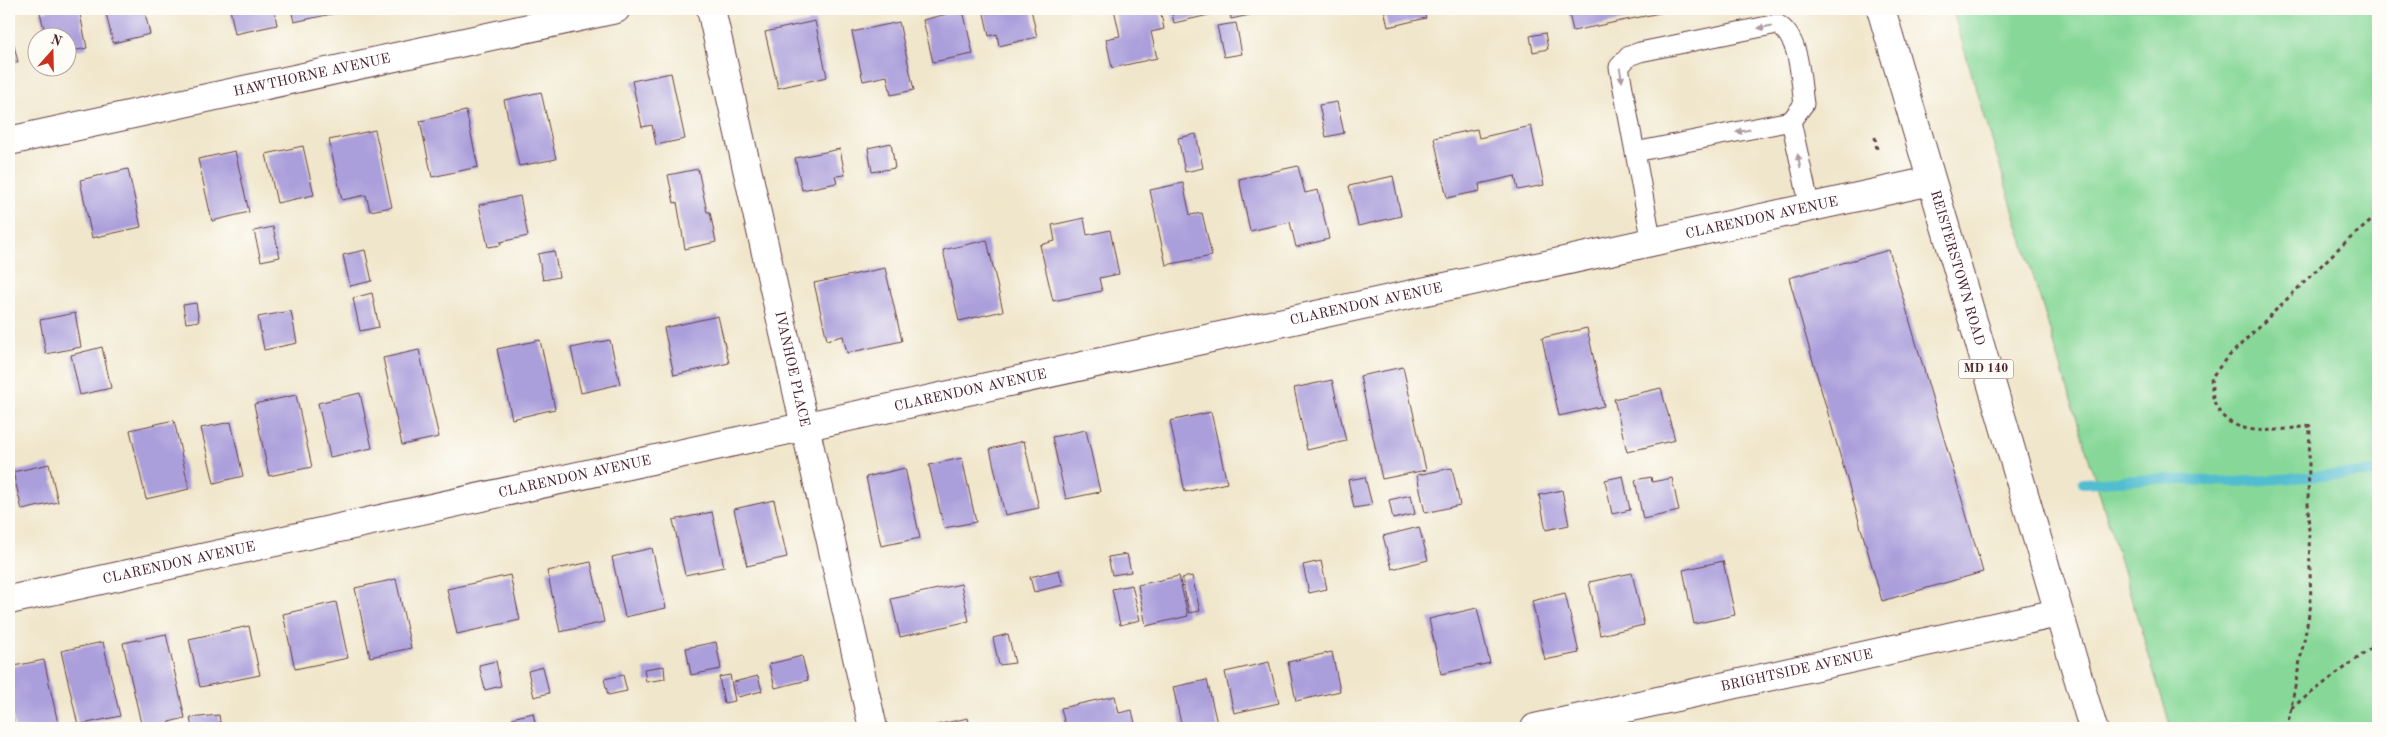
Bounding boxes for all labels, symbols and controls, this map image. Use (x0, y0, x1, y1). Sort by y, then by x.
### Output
one-way arrow (1756, 23, 1772, 31)
north arrow (28, 28, 78, 78)
text: N (49, 32, 64, 49)
street label: HAWTHORNE AVENUE (232, 51, 392, 99)
one-way arrow (1617, 68, 1625, 84)
one-way arrow (1735, 127, 1751, 135)
one-way arrow (1795, 152, 1803, 168)
street label: REISTERSTOWN ROAD (1928, 189, 1987, 347)
street label: CLARENDON AVENUE (1684, 194, 1839, 241)
street label: CLARENDON AVENUE (1289, 281, 1444, 328)
street label: IVANHOE PLACE (772, 310, 812, 428)
road number: MD 140 (1958, 359, 2014, 378)
street label: CLARENDON AVENUE (893, 367, 1048, 414)
street label: CLARENDON AVENUE (497, 453, 652, 500)
street label: CLARENDON AVENUE (101, 540, 257, 586)
street label: BRIGHTSIDE AVENUE (1719, 647, 1874, 694)

